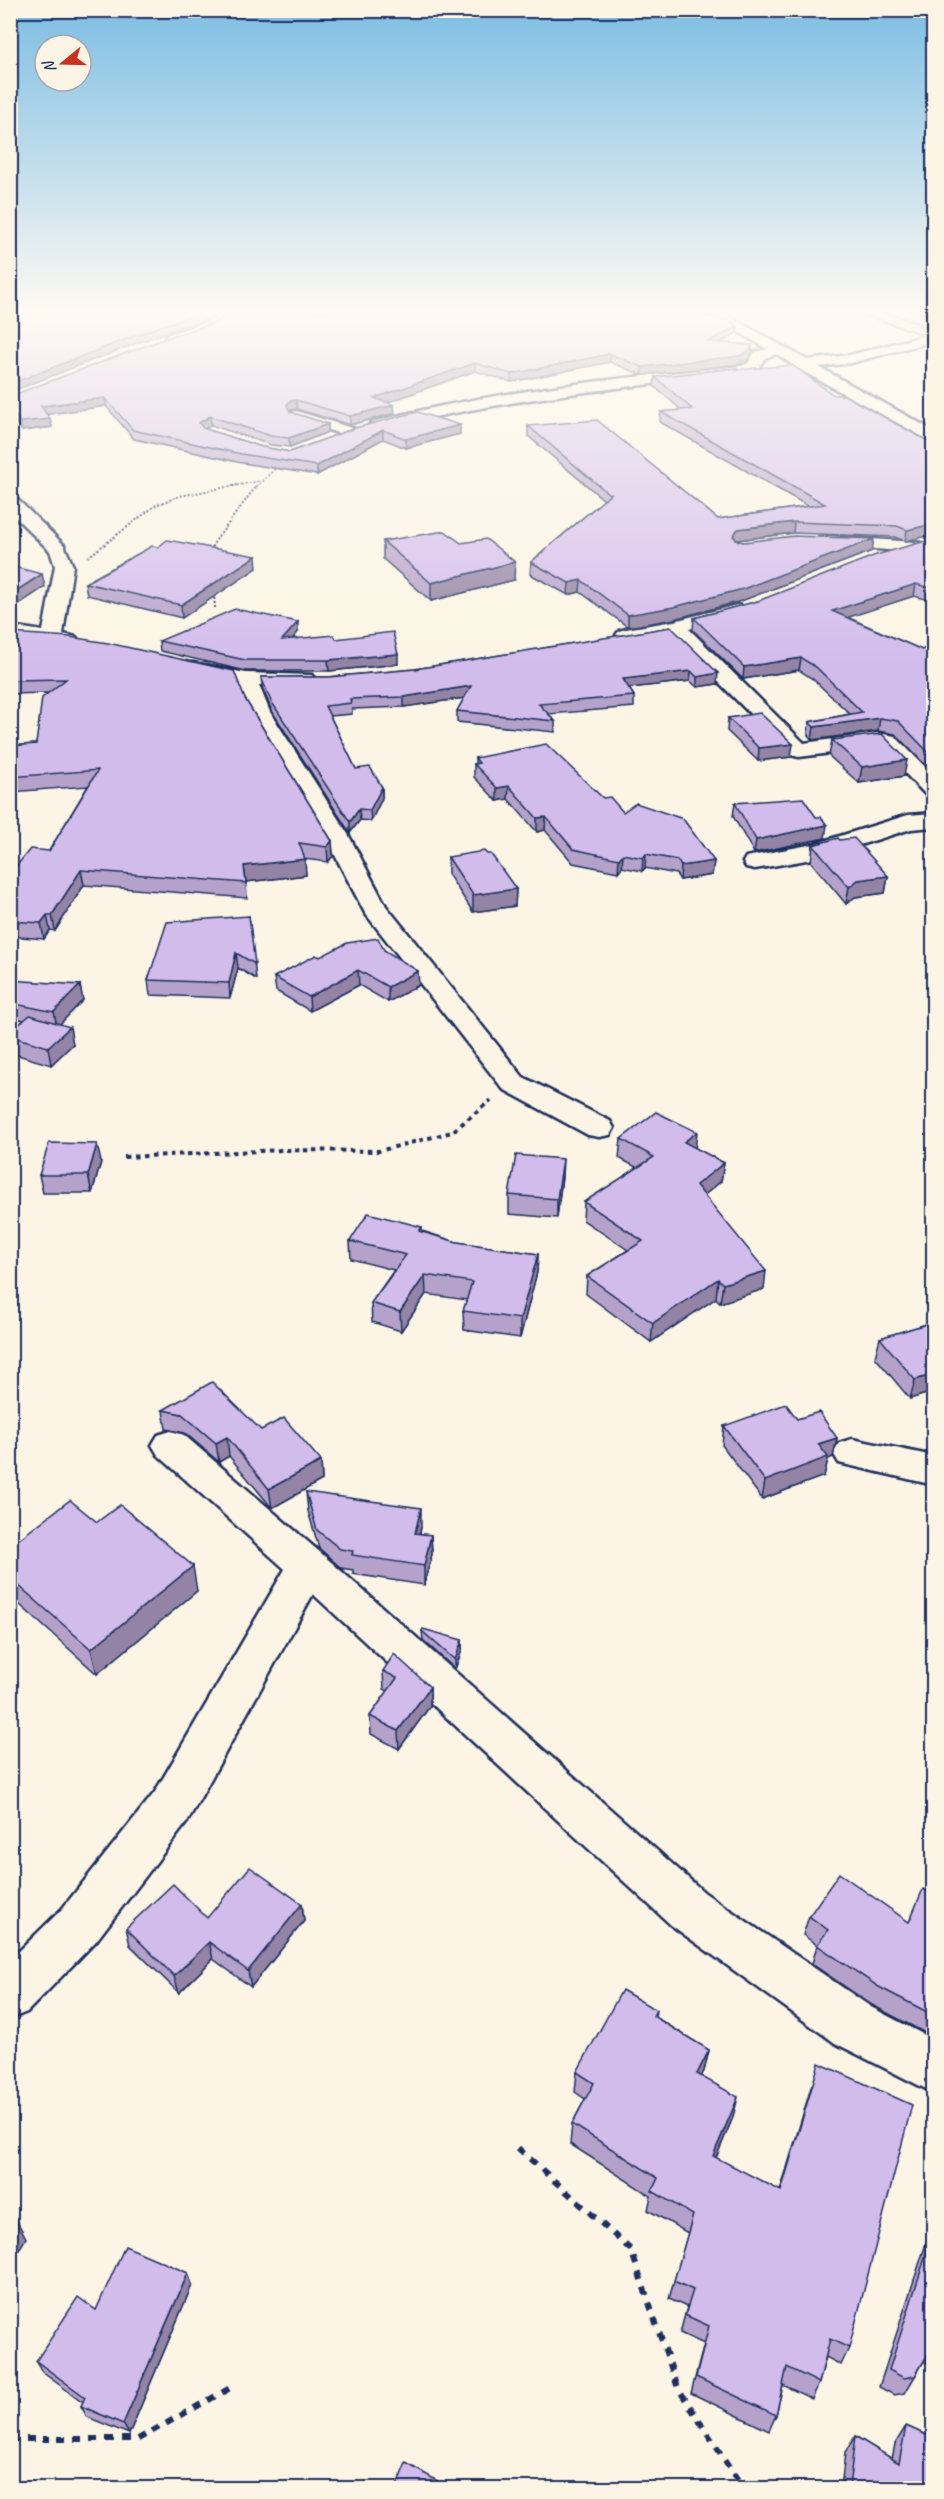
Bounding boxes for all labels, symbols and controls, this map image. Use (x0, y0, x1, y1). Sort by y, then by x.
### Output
north arrow (33, 33, 93, 93)
text: N (38, 57, 61, 75)

